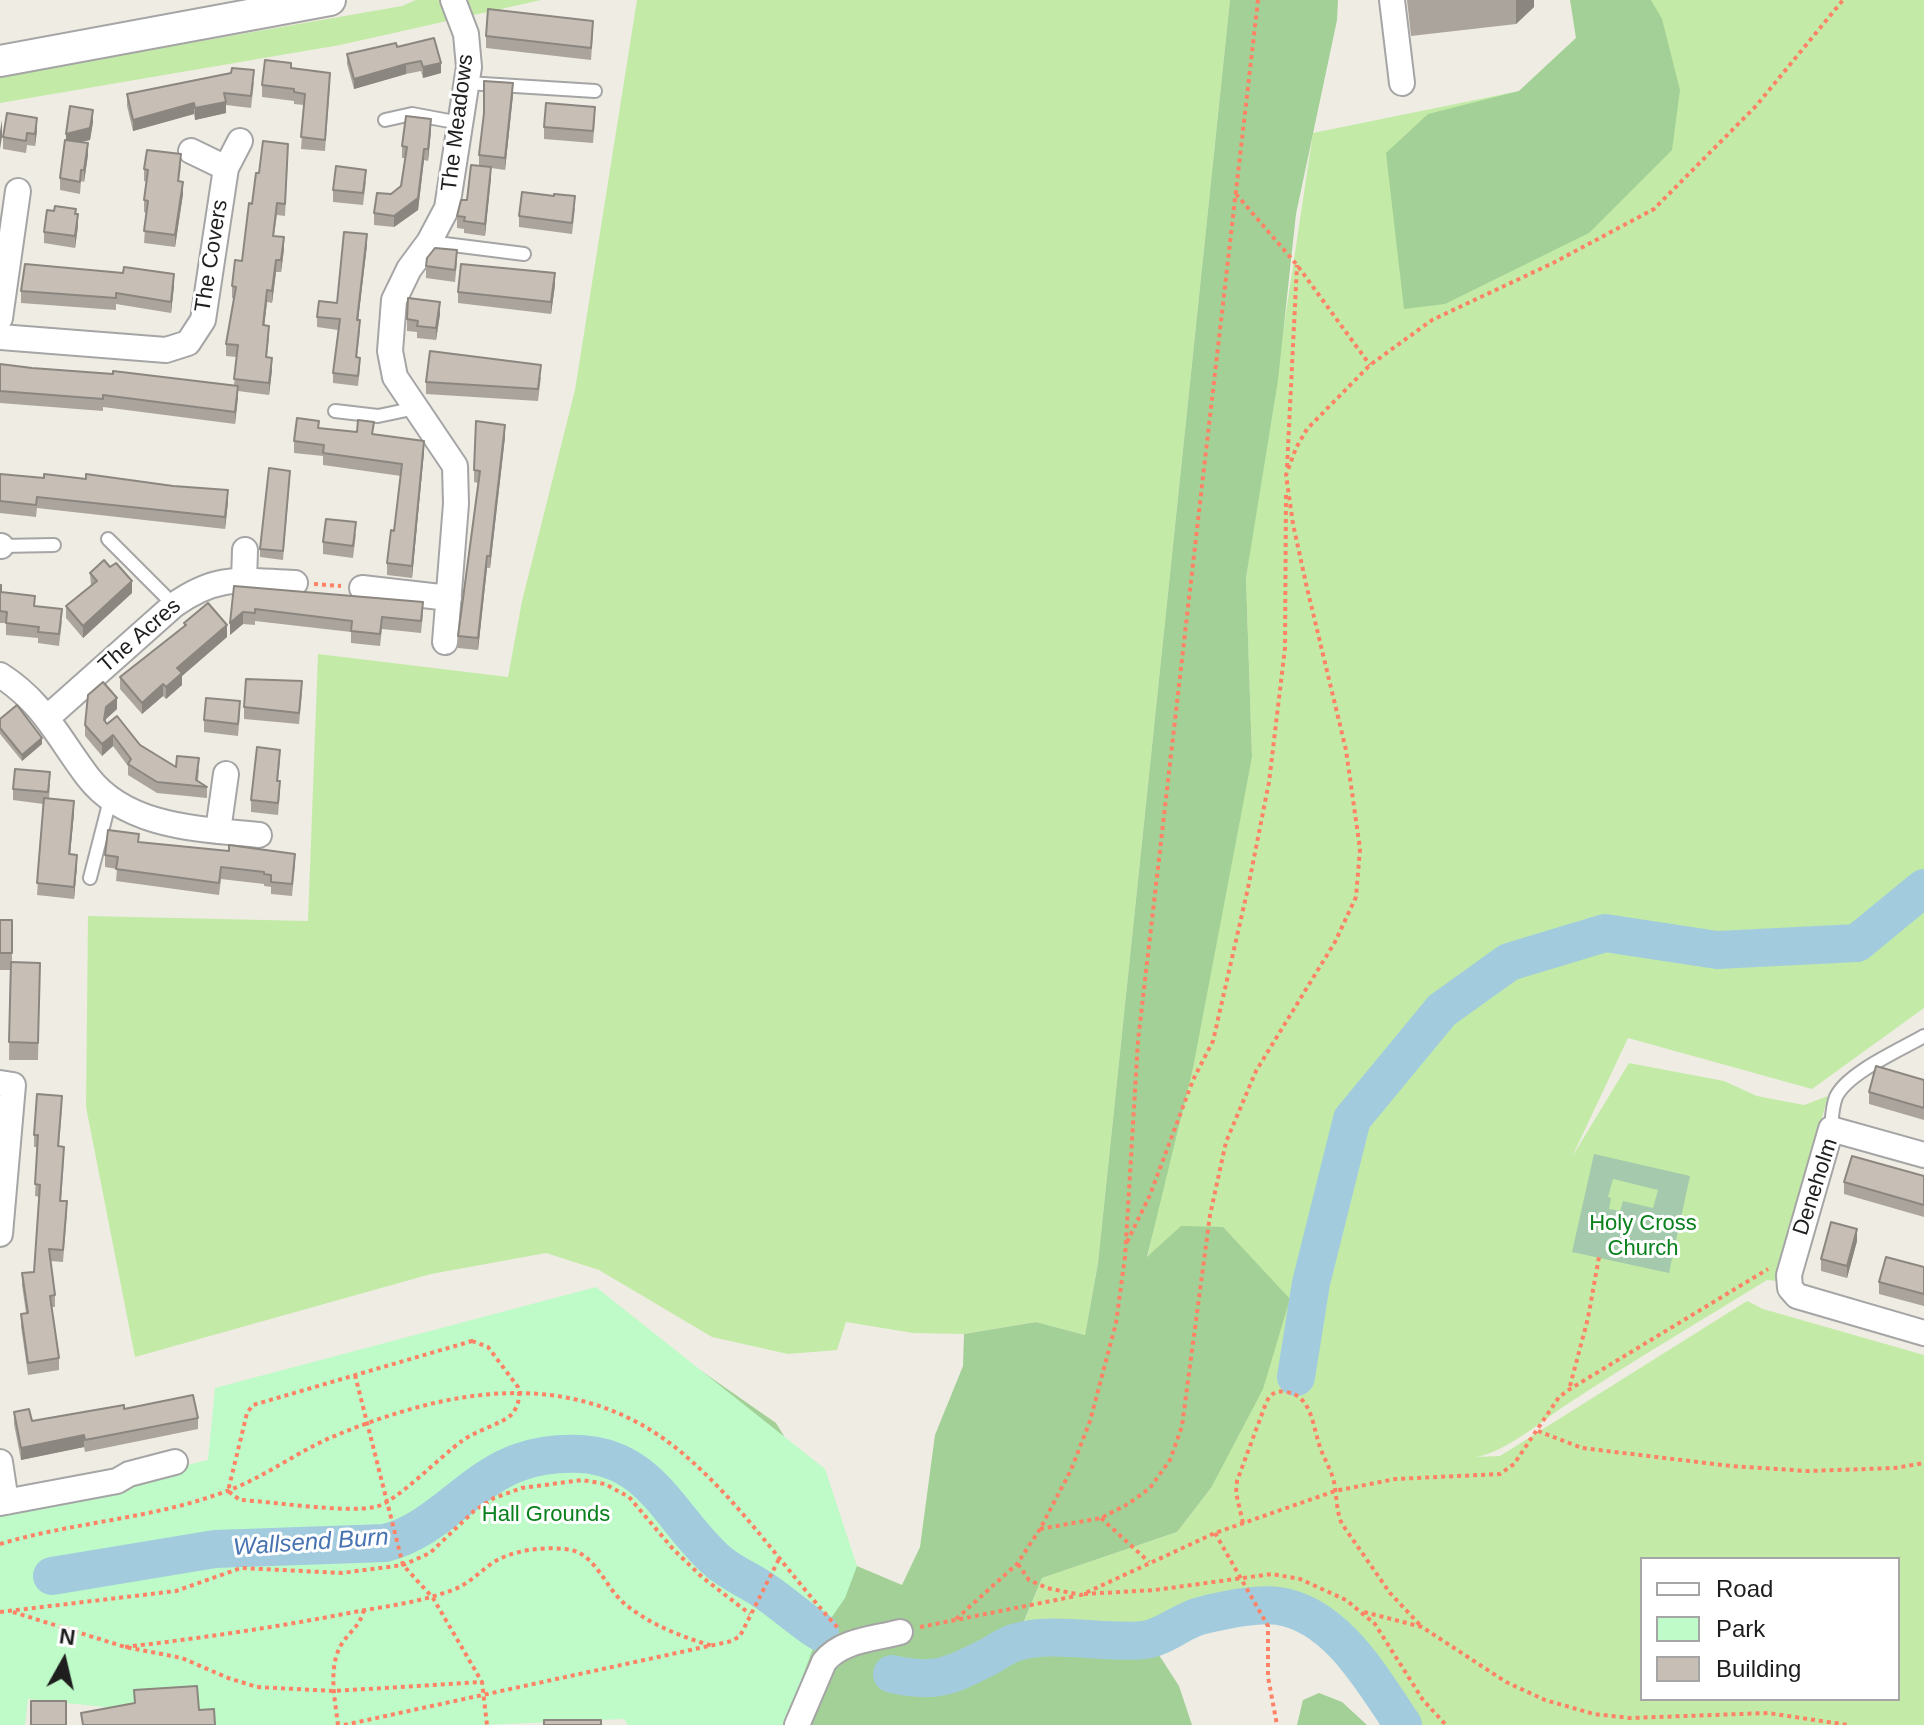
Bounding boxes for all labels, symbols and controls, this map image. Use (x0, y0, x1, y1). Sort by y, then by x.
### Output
street label: The Meadows (436, 53, 480, 193)
street label: The Covers (190, 198, 234, 314)
street label: The Acres (94, 593, 186, 679)
street label: Deneholm (1788, 1135, 1844, 1239)
park label: Holy Cross Church (1589, 1211, 1697, 1262)
park label: Hall Grounds (482, 1502, 610, 1528)
water label: Wallsend Burn (232, 1523, 390, 1563)
legend (1640, 1557, 1900, 1701)
text: Road (1716, 1575, 1773, 1602)
text: Park (1716, 1615, 1765, 1642)
north arrow (24, 1621, 104, 1701)
text: N (58, 1623, 77, 1650)
text: Building (1716, 1655, 1801, 1682)

